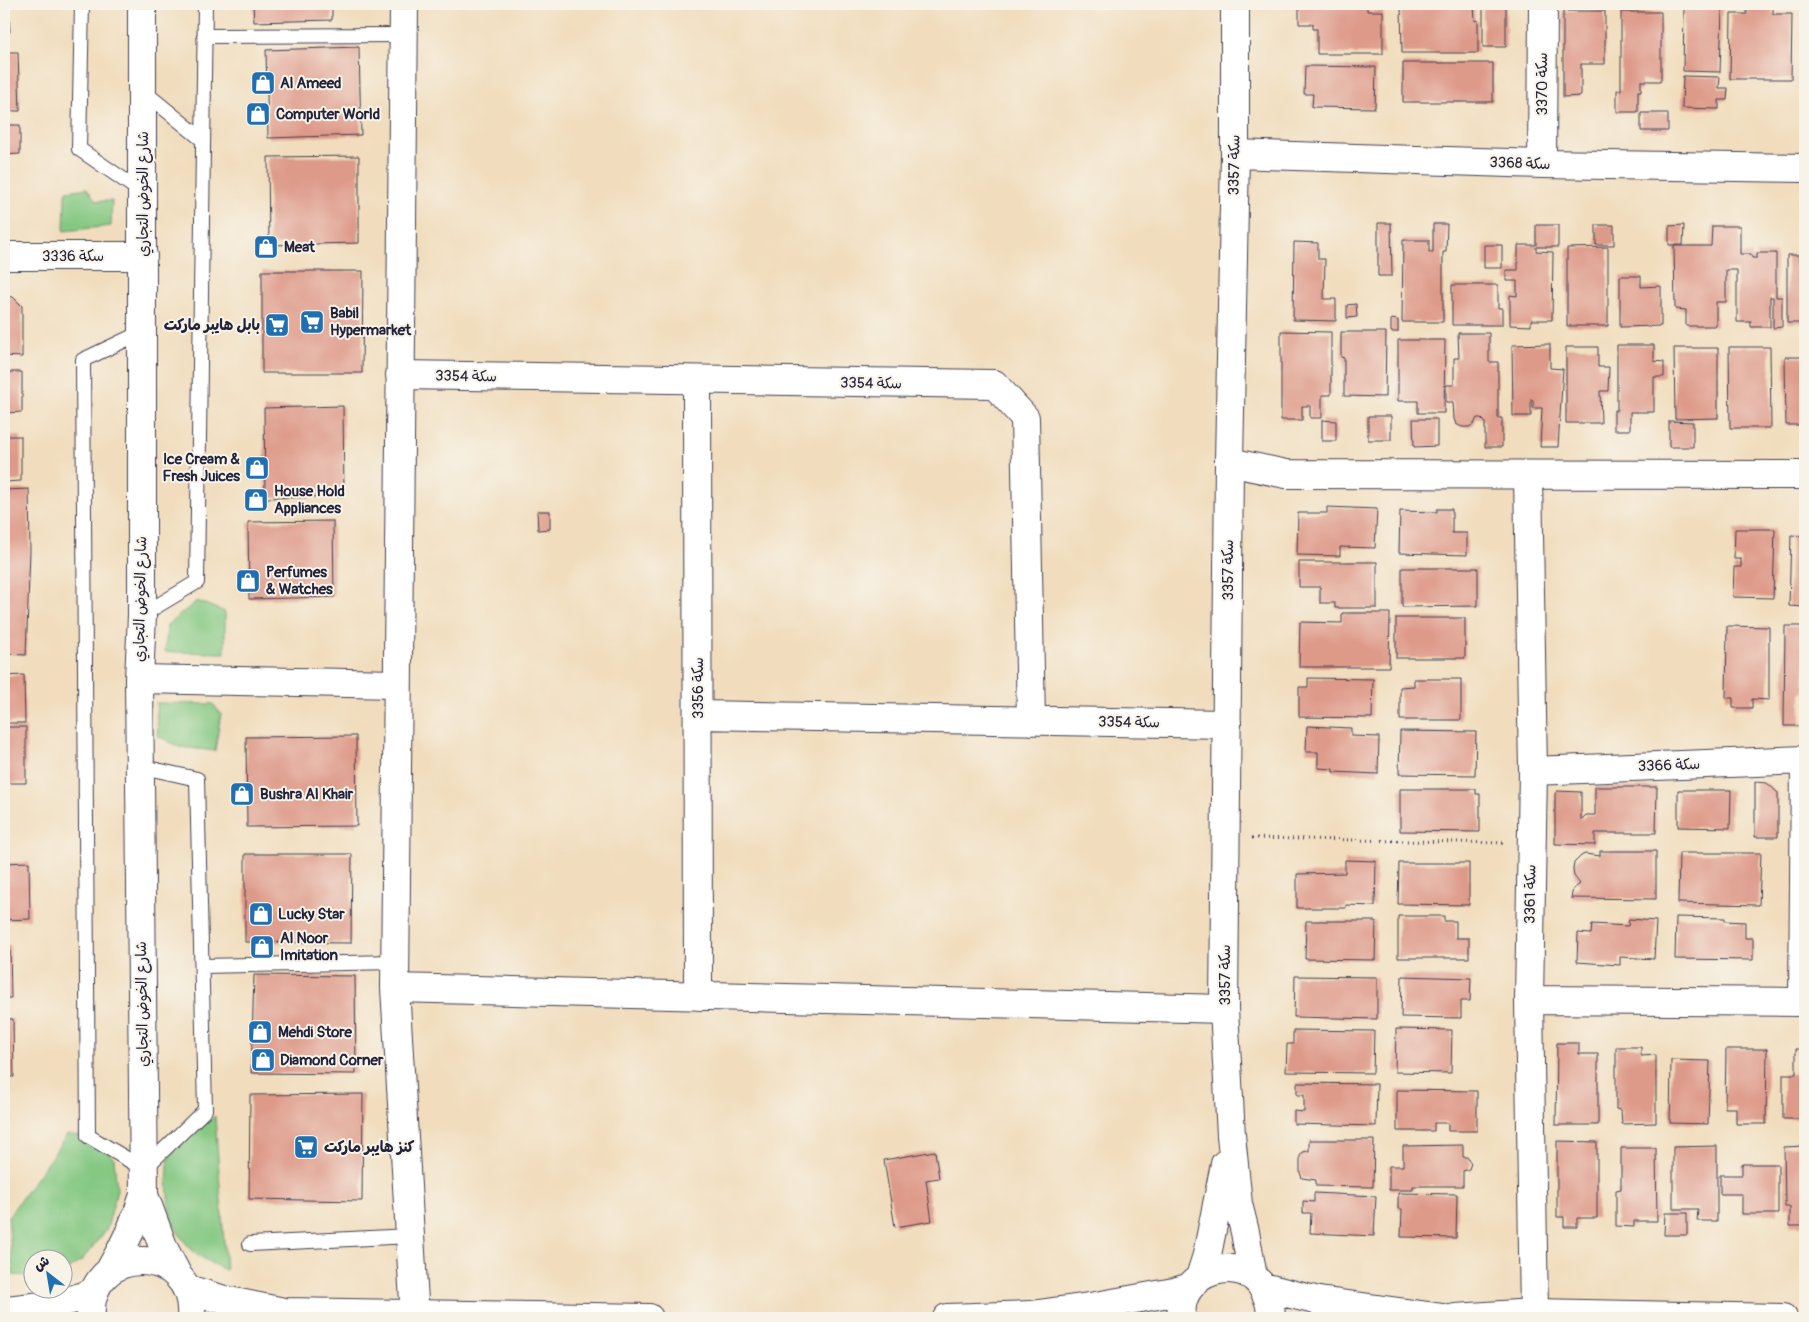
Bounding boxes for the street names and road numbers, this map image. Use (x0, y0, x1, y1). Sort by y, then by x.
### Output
street label: سكة 3370 (1533, 52, 1552, 116)
street label: شارع الخوض التجاري (134, 131, 154, 257)
street label: سكة 3357 (1224, 134, 1245, 196)
street label: سكة 3368 (1489, 153, 1551, 174)
street label: سكة 3336 (42, 247, 104, 266)
street label: سكة 3354 (435, 366, 497, 387)
street label: سكة 3354 (840, 373, 902, 394)
street label: شارع الخوض التجاري (130, 536, 152, 662)
street label: سكة 3357 (1219, 539, 1238, 601)
street label: سكة 3356 (689, 657, 708, 719)
street label: سكة 3354 (1098, 712, 1160, 733)
street label: سكة 3366 (1637, 755, 1701, 776)
street label: سكة 3361 (1520, 864, 1541, 924)
street label: شارع الخوض التجاري (132, 941, 154, 1067)
street label: سكة 3357 (1216, 944, 1235, 1006)

